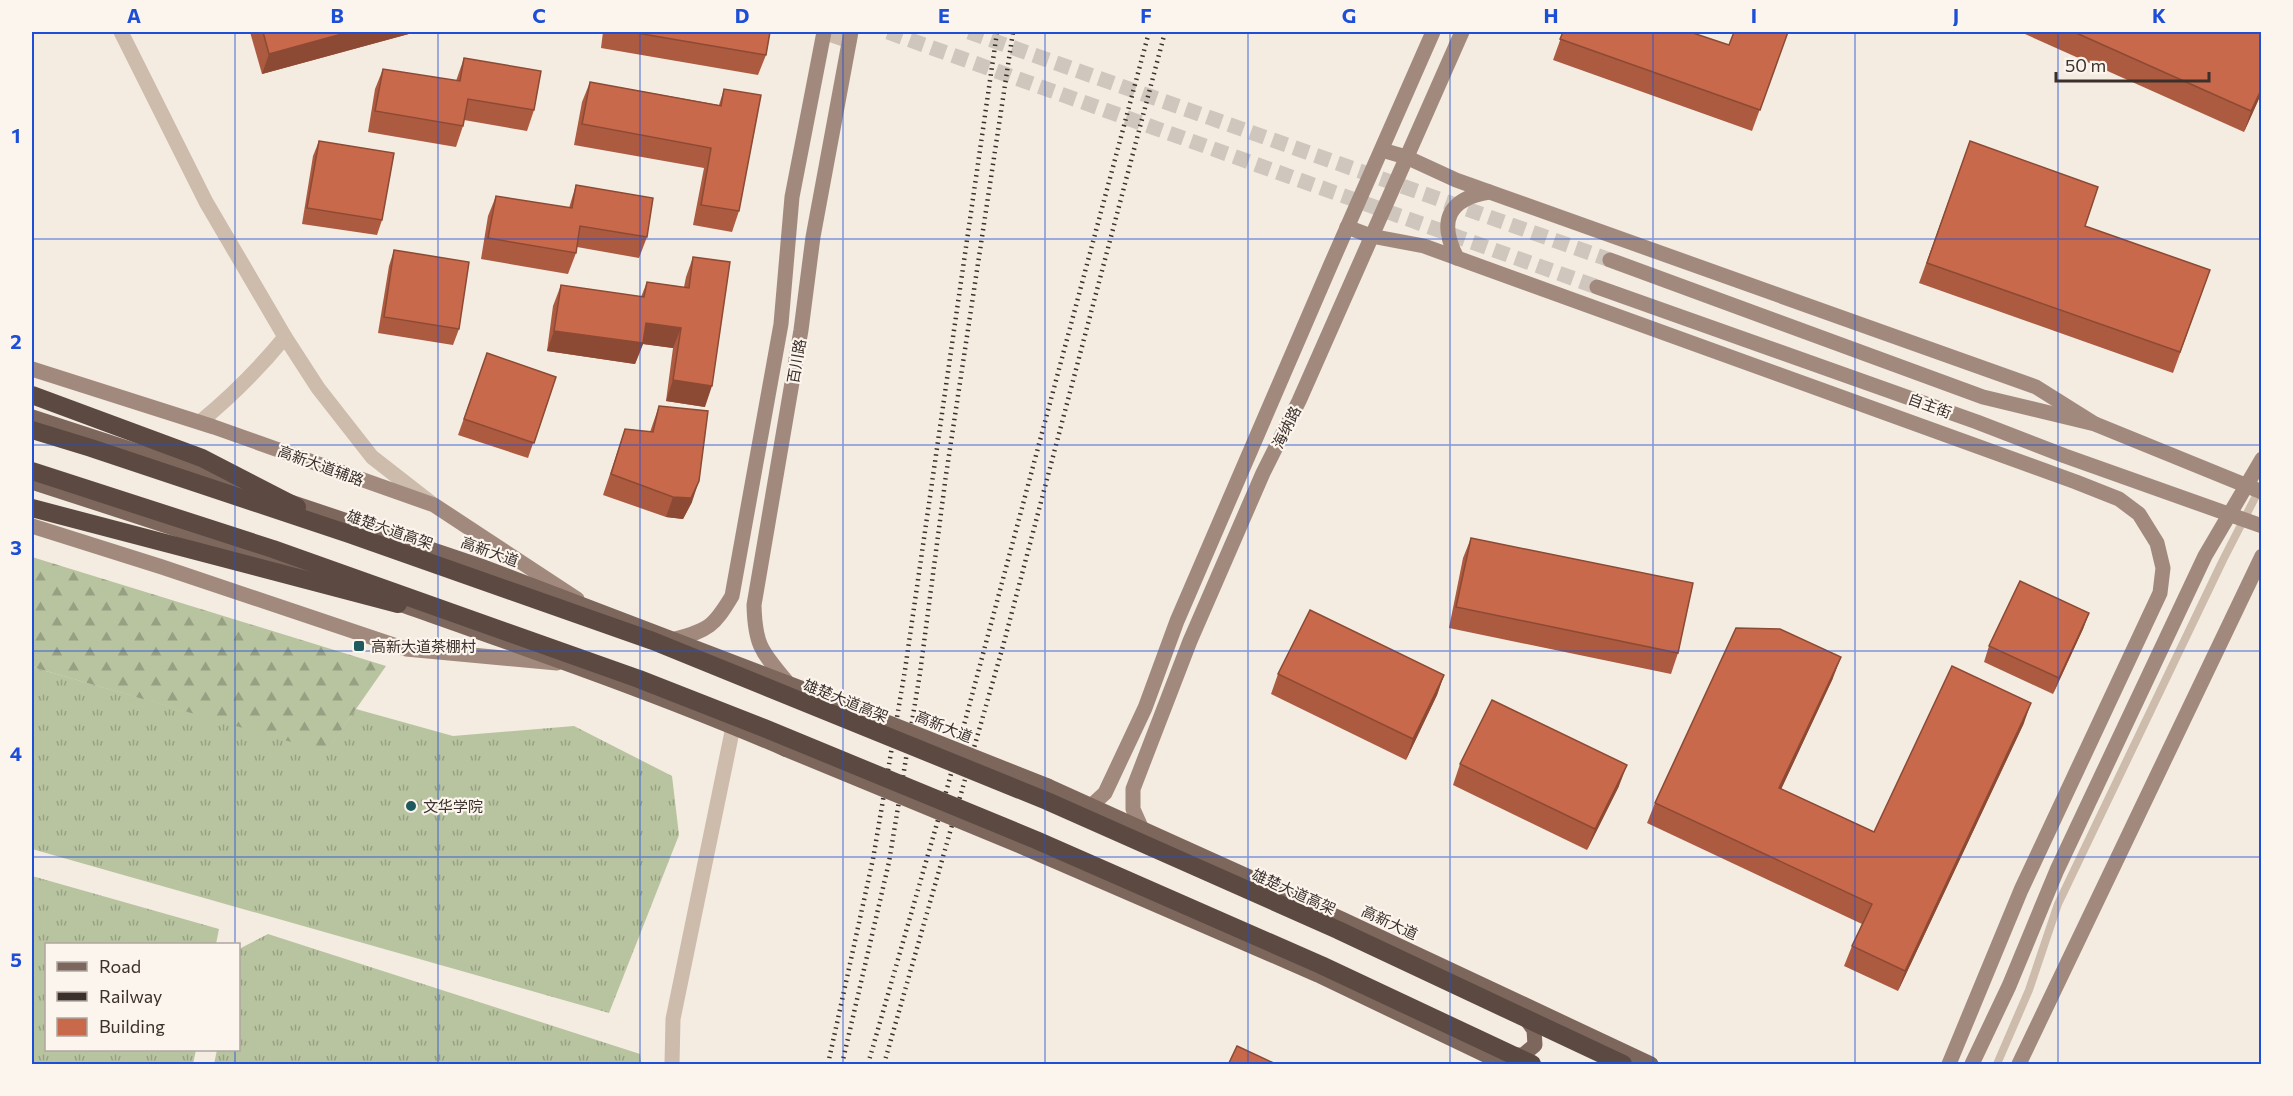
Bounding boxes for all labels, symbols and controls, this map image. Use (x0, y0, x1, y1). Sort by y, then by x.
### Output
text: A (127, 3, 141, 27)
text: B (330, 3, 344, 27)
text: C (532, 3, 546, 27)
text: D (735, 3, 749, 27)
text: E (938, 3, 950, 27)
text: F (1140, 3, 1152, 27)
text: G (1342, 3, 1356, 27)
text: H (1544, 3, 1559, 27)
text: I (1751, 3, 1757, 27)
text: J (1953, 3, 1959, 27)
text: K (2152, 3, 2166, 27)
scale bar (2056, 45, 2209, 83)
text: 50 m (2065, 54, 2106, 76)
text: 1 (11, 123, 21, 147)
text: 2 (10, 329, 22, 353)
street label: 百川路 (783, 337, 809, 385)
street label: 自主街 (1906, 389, 1954, 421)
street label: 海纳路 (1268, 403, 1304, 451)
street label: 高新大道辅路 (276, 441, 366, 489)
street label: 雄楚大道高架 (345, 506, 435, 552)
street label: 高新大道 (459, 532, 521, 570)
text: 3 (10, 535, 22, 559)
place label: 高新大道茶棚村 (371, 637, 476, 655)
marker: 高新大道茶棚村 (352, 639, 366, 653)
street label: 雄楚大道高架 (801, 675, 891, 725)
street label: 高新大道 (913, 706, 975, 746)
text: 4 (10, 741, 22, 765)
place label: 文华学院 (423, 797, 483, 815)
marker: 文华学院 (404, 799, 418, 813)
street label: 雄楚大道高架 (1249, 864, 1339, 918)
street label: 高新大道 (1359, 901, 1421, 943)
legend (45, 943, 240, 1051)
text: 5 (10, 947, 22, 971)
text: Road (99, 955, 141, 977)
text: Railway (99, 985, 162, 1007)
text: Building (99, 1015, 165, 1037)

